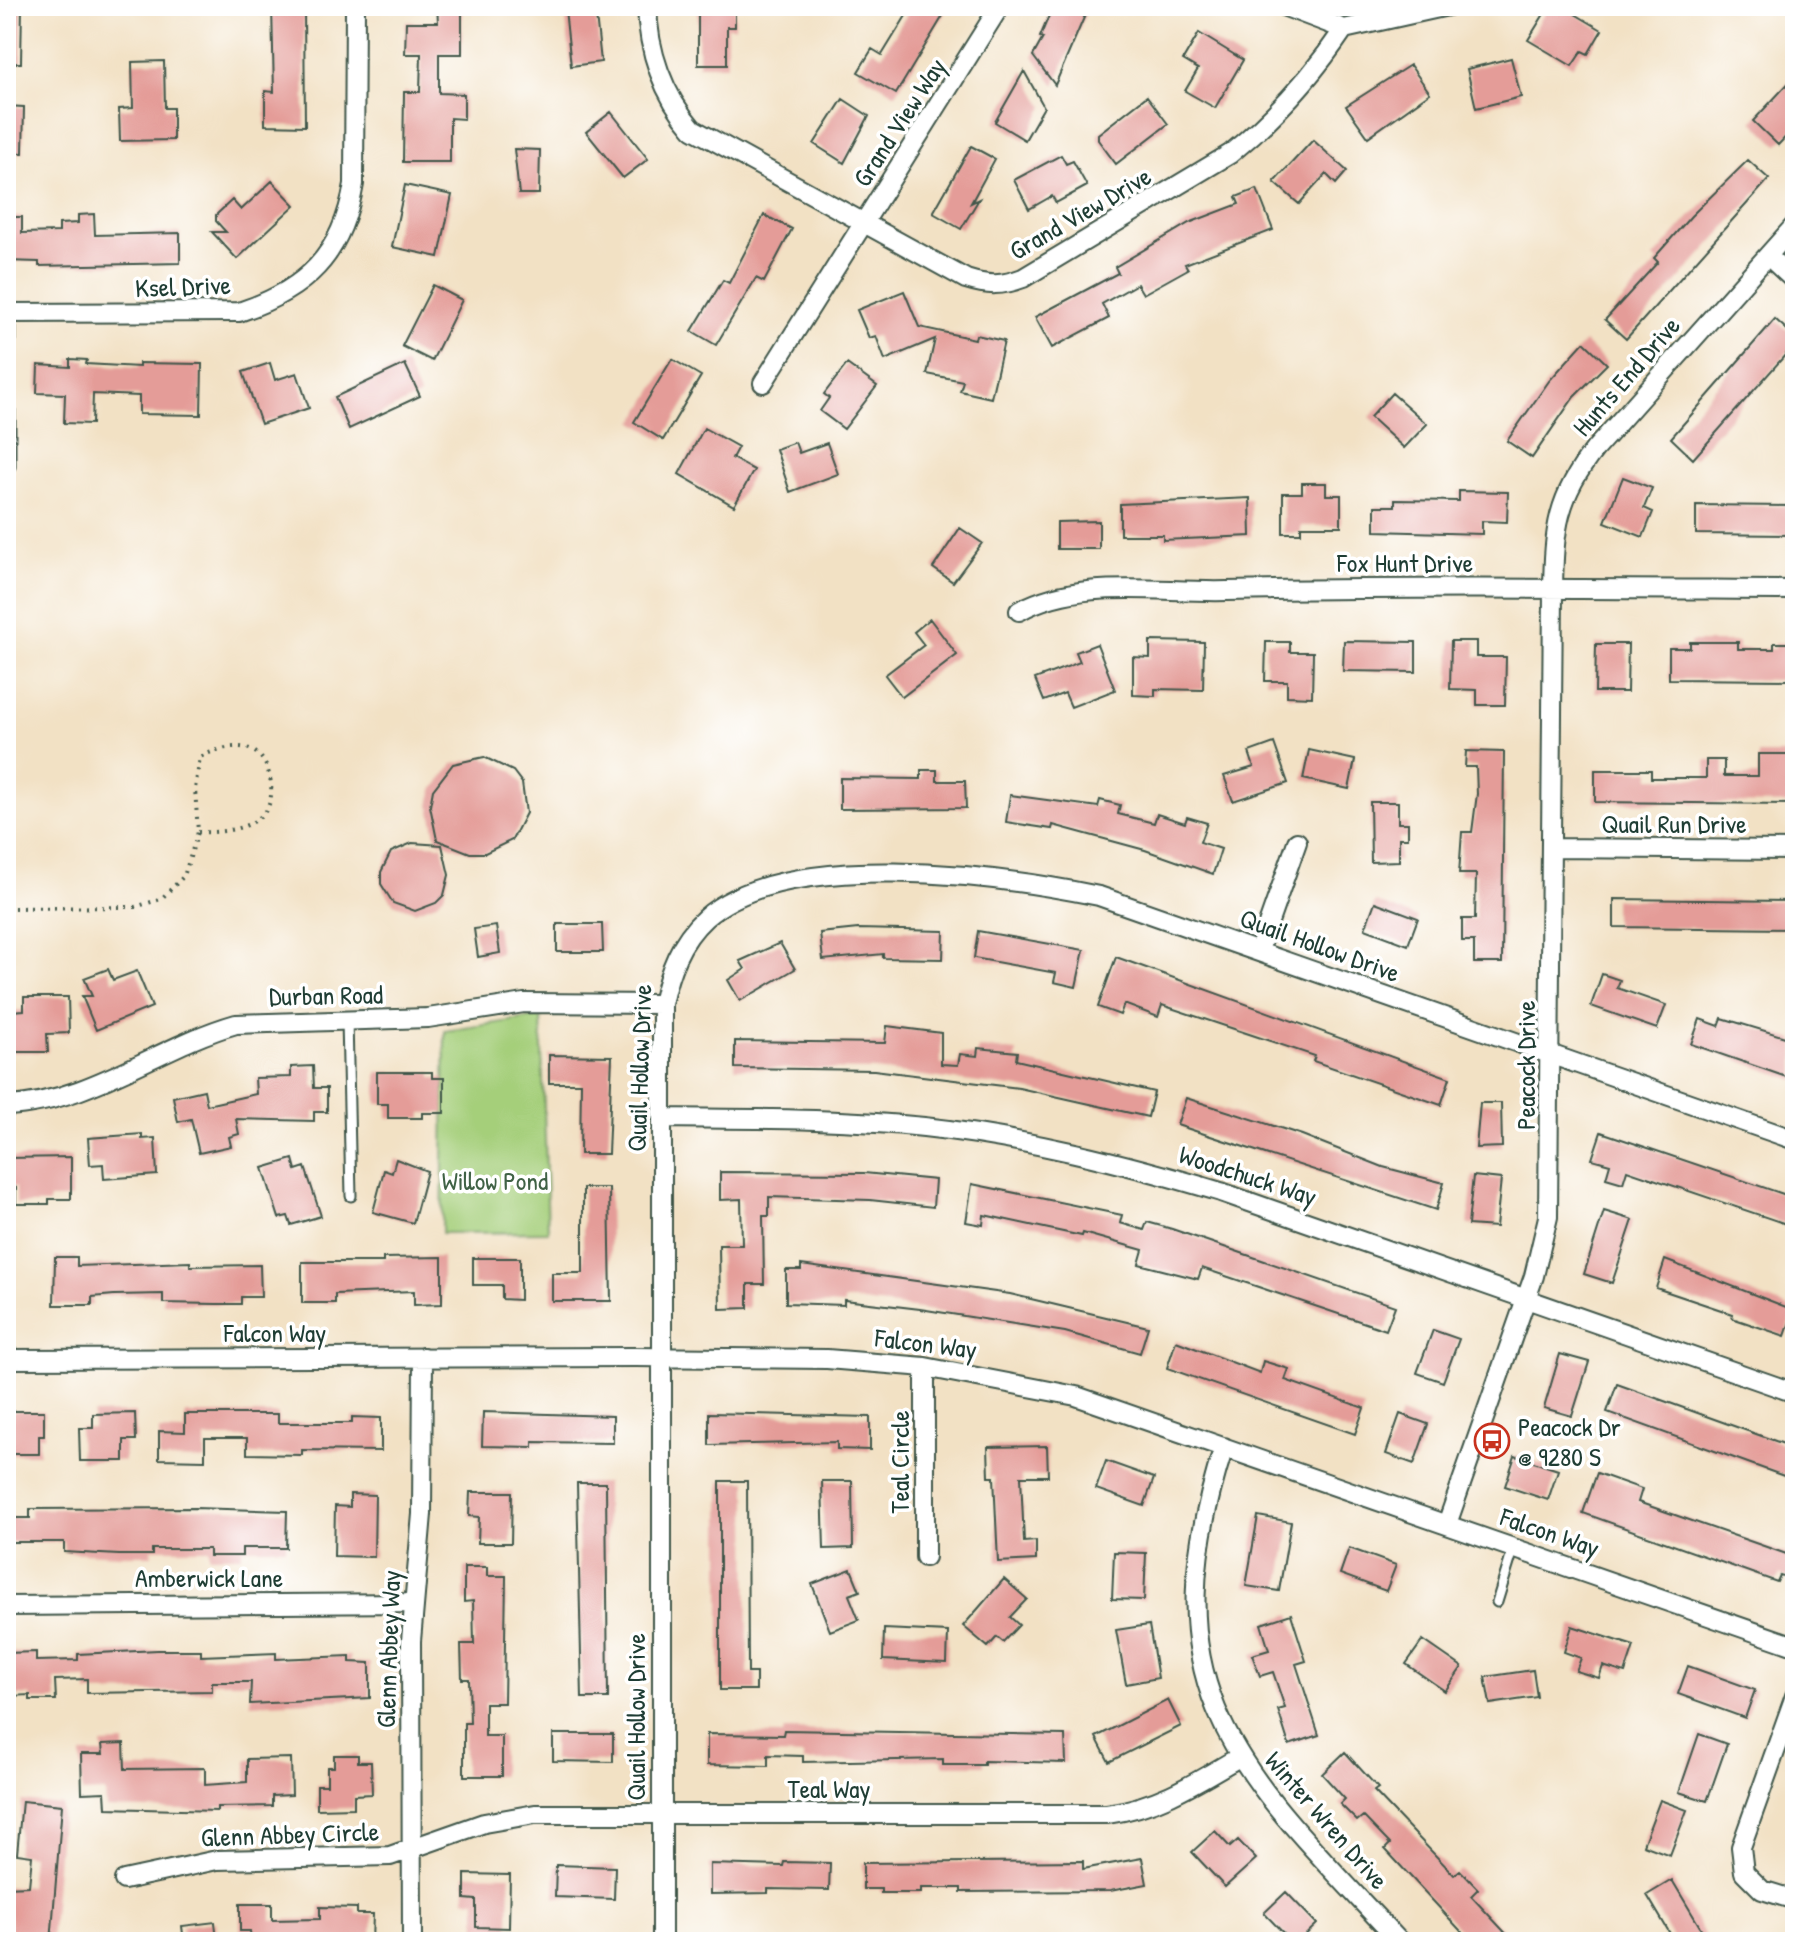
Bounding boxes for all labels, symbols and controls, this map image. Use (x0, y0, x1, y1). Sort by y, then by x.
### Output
street label: Grand View Way (844, 51, 954, 193)
street label: Grand View Drive (1003, 158, 1157, 268)
street label: Ksel Drive (135, 267, 231, 305)
street label: Hunts End Drive (1564, 309, 1688, 443)
street label: Fox Hunt Drive (1336, 545, 1473, 580)
street label: Quail Run Drive (1601, 806, 1747, 841)
street label: Quail Hollow Drive (1235, 900, 1405, 990)
street label: Durban Road (269, 977, 383, 1013)
street label: Quail Hollow Drive (619, 984, 659, 1152)
street label: Peacock Drive (1508, 1000, 1543, 1130)
street label: Woodchuck Way (1175, 1136, 1321, 1214)
park label: Willow Pond (442, 1163, 548, 1198)
street label: Falcon Way (223, 1315, 326, 1350)
street label: Falcon Way (872, 1319, 979, 1367)
place label: Peacock Dr @ 9280 S (1518, 1409, 1621, 1474)
street label: Teal Circle (882, 1410, 917, 1514)
bus stop icon: Peacock Dr @ 9280 S (1473, 1422, 1511, 1460)
street label: Falcon Way (1495, 1498, 1604, 1565)
street label: Amberwick Lane (135, 1560, 283, 1595)
street label: Glenn Abbey Way (368, 1569, 408, 1729)
street label: Quail Hollow Drive (618, 1633, 653, 1801)
street label: Winter Wren Drive (1257, 1744, 1397, 1896)
street label: Teal Way (788, 1771, 870, 1806)
street label: Glenn Abbey Circle (200, 1813, 380, 1855)

